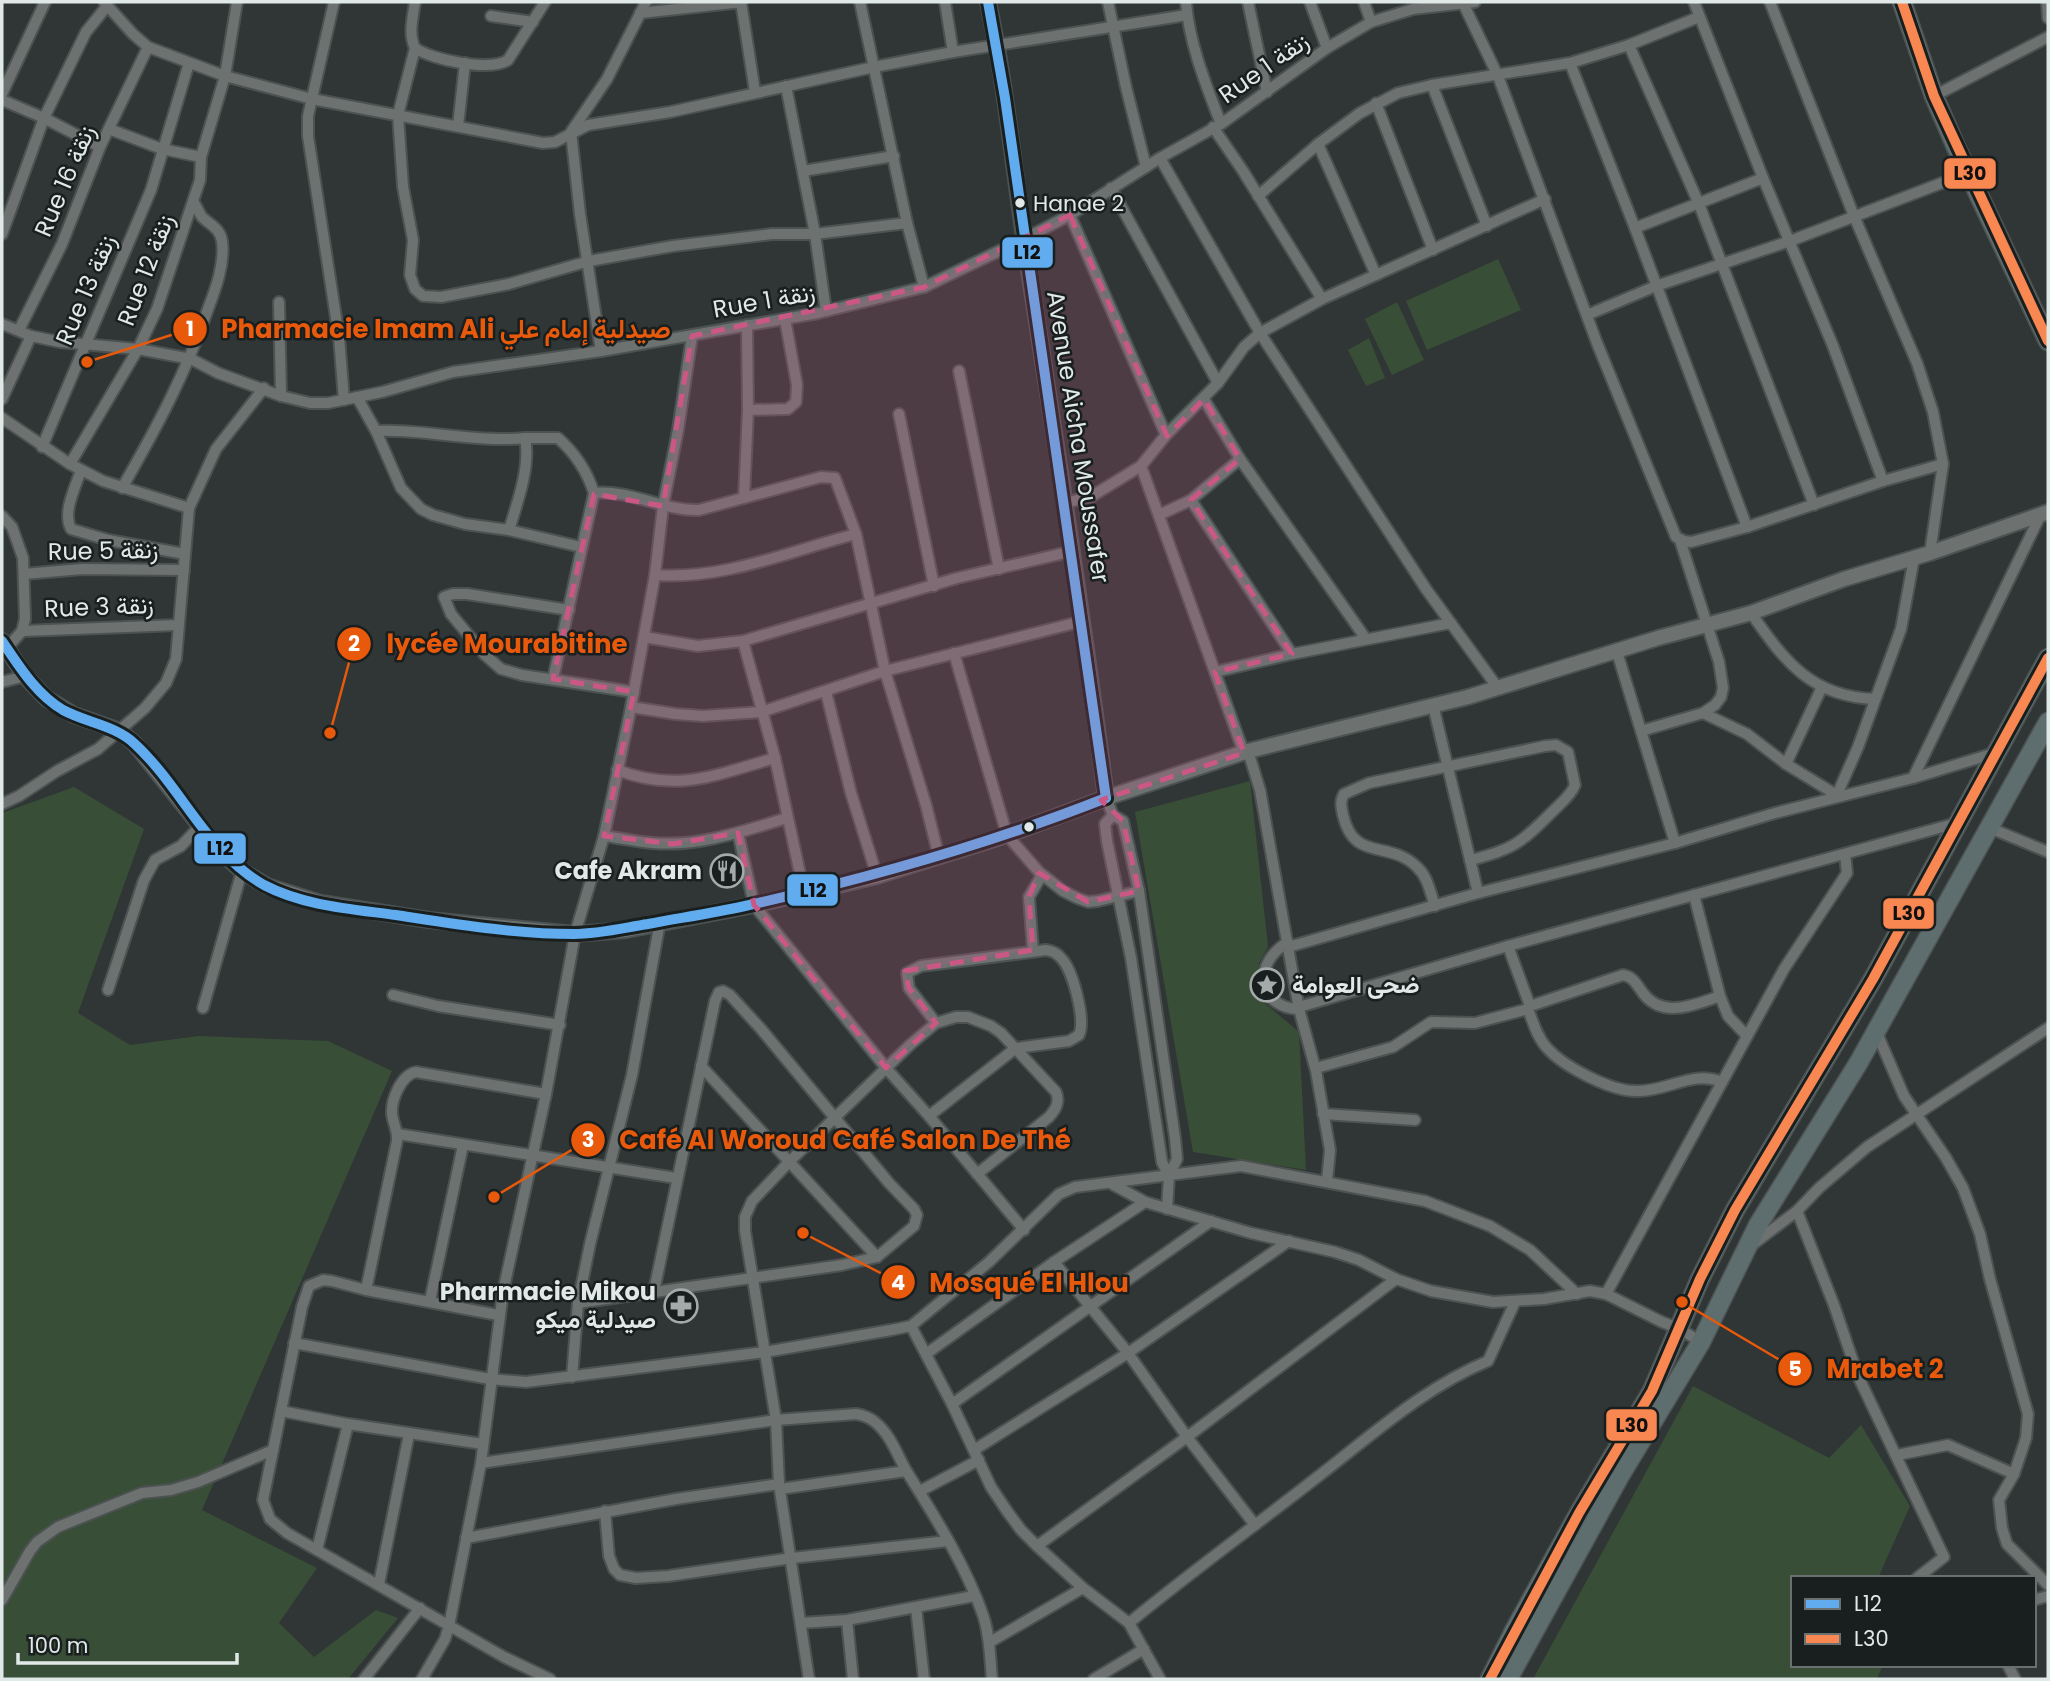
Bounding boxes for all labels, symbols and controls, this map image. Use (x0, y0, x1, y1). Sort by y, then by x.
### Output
street label: Rue 1 زنقة (1212, 24, 1315, 111)
street label: Rue 16 زنقة (26, 120, 103, 242)
line badge: L30 (1943, 157, 1997, 190)
text: L30 (1954, 160, 1986, 187)
place label: Hanae 2 (1033, 188, 1124, 219)
marker: Hanae 2 (1013, 196, 1027, 210)
street label: Rue 12 زنقة (109, 209, 182, 330)
street label: Rue 13 زنقة (47, 229, 124, 350)
line badge: L12 (1001, 236, 1054, 269)
text: L12 (1013, 239, 1041, 266)
street label: Rue 1 زنقة (710, 275, 818, 326)
street label: Avenue Aicha Moussafer (1039, 288, 1118, 586)
callout: Pharmacie Imam Ali صيدلية إمام علي (172, 305, 685, 352)
text: Pharmacie Imam Ali صيدلية إمام علي (221, 311, 671, 351)
text: 1 (186, 314, 194, 343)
street label: Rue 5 زنقة (47, 533, 159, 568)
street label: Rue 3 زنقة (44, 588, 154, 625)
callout: lycée Mourabitine (337, 620, 641, 667)
text: lycée Mourabitine (386, 626, 628, 662)
text: 2 (348, 629, 360, 658)
unlabelled marker (1022, 820, 1036, 834)
line badge: L12 (193, 832, 247, 865)
text: L12 (206, 835, 234, 862)
restaurant icon: Cafe Akram (708, 852, 746, 890)
place label: Cafe Akram (554, 854, 702, 887)
line badge: L12 (786, 873, 839, 907)
text: L12 (799, 877, 827, 904)
line badge: L30 (1882, 897, 1935, 930)
text: L30 (1893, 900, 1925, 927)
place icon: ضحى العوامة (1248, 966, 1286, 1004)
place label: ضحى العوامة (1292, 968, 1420, 1001)
callout: Café Al Woroud Café Salon De Thé (571, 1116, 1085, 1163)
text: Café Al Woroud Café Salon De Thé (619, 1122, 1071, 1158)
text: 3 (582, 1125, 594, 1154)
callout: Mosqué El Hlou (880, 1259, 1143, 1306)
text: Mosqué El Hlou (929, 1265, 1129, 1301)
text: 4 (891, 1268, 905, 1297)
place label: Pharmacie Mikou صيدلية ميكو (440, 1275, 656, 1336)
pharmacy icon: Pharmacie Mikou صيدلية ميكو (662, 1287, 700, 1325)
callout: Mrabet 2 (1777, 1346, 1958, 1393)
text: Mrabet 2 (1826, 1351, 1944, 1387)
text: 5 (1788, 1354, 1802, 1383)
line badge: L30 (1605, 1408, 1658, 1442)
text: L30 (1616, 1412, 1648, 1439)
legend (1791, 1576, 2036, 1667)
text: L12 (1854, 1589, 1882, 1618)
scale bar (18, 1622, 236, 1666)
text: L30 (1854, 1624, 1889, 1653)
text: 100 m (28, 1631, 88, 1660)

